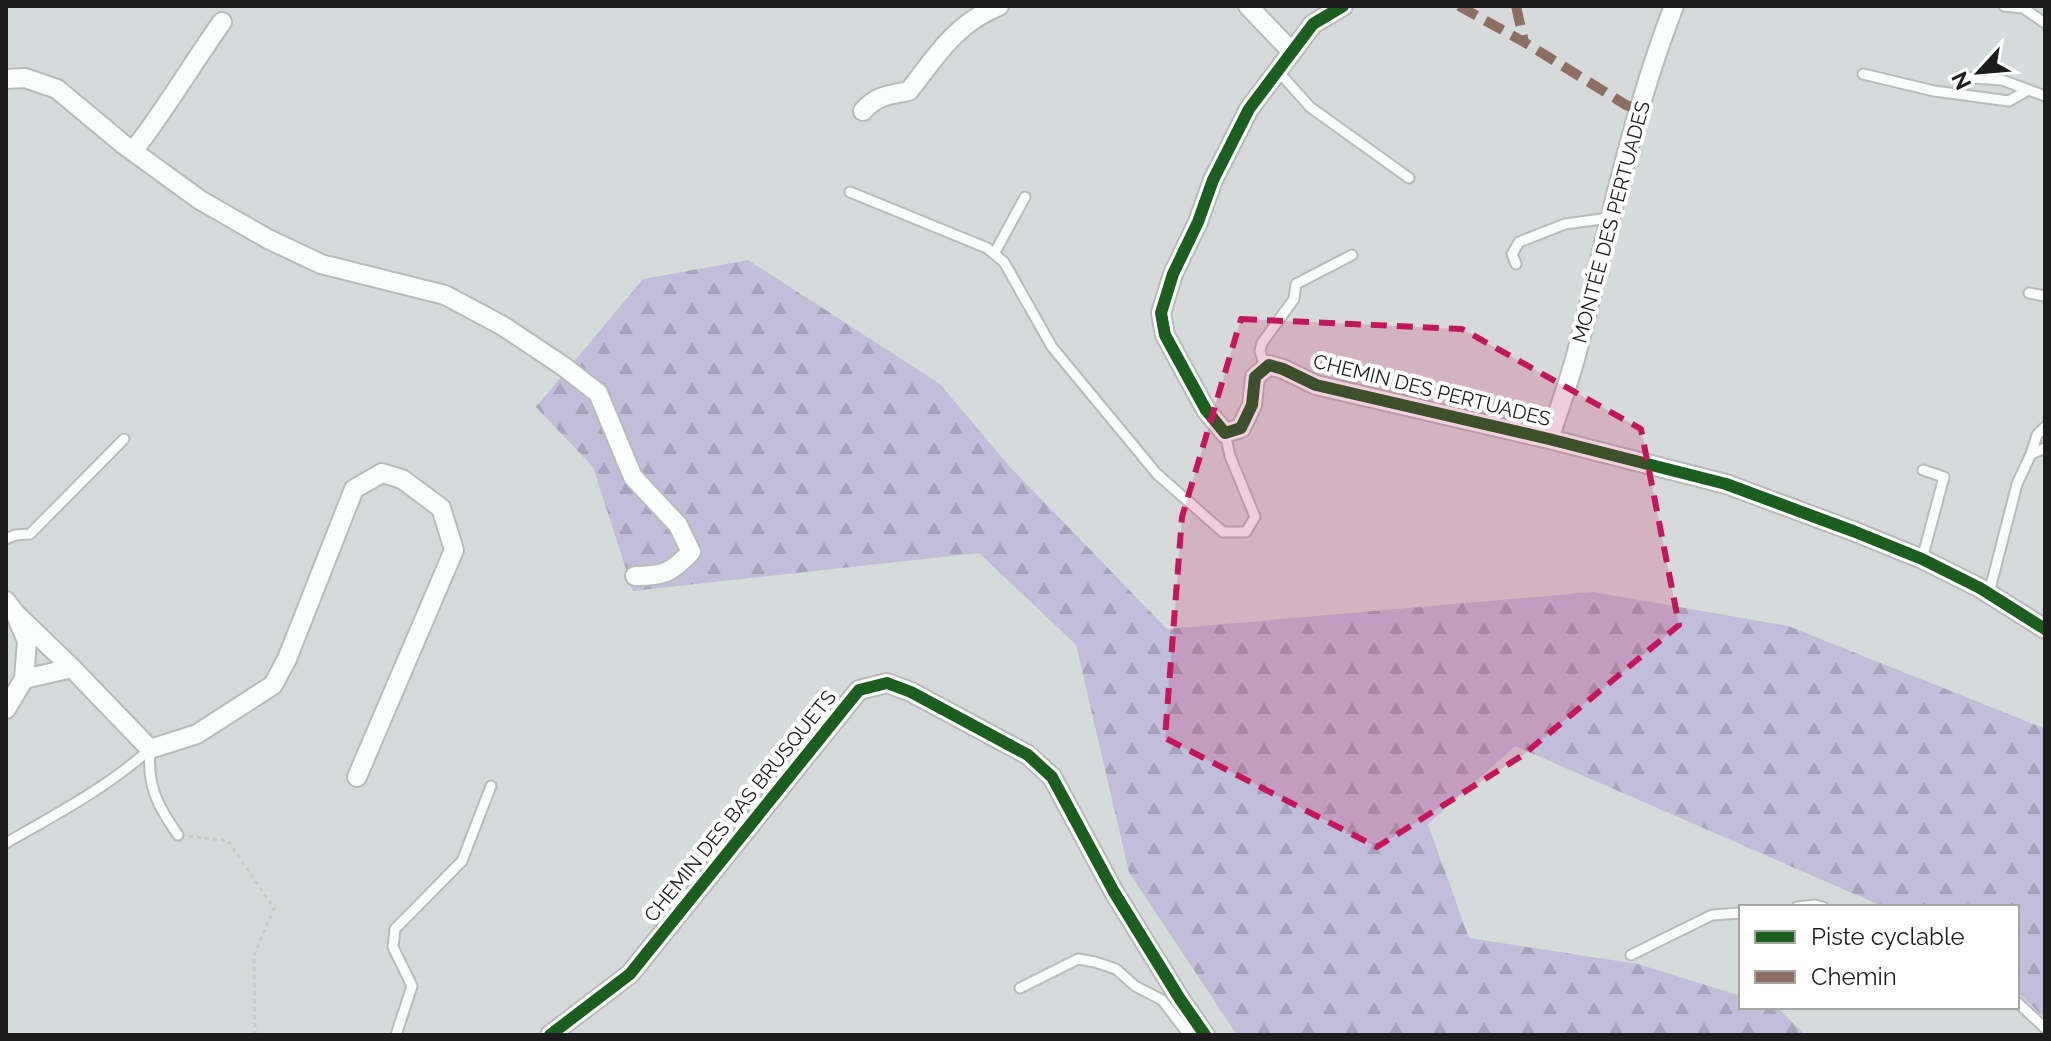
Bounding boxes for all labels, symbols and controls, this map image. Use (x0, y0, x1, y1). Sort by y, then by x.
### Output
north arrow (1939, 32, 2019, 112)
text: N (1946, 68, 1976, 94)
street label: MONTÉE DES PERTUADES (1567, 98, 1655, 346)
street label: CHEMIN DES PERTUADES (1311, 349, 1553, 431)
street label: CHEMIN DES BAS BRUSQUETS (639, 685, 841, 927)
legend (1739, 905, 2019, 1009)
text: Piste cyclable (1811, 922, 1965, 951)
text: Chemin (1811, 962, 1897, 991)

